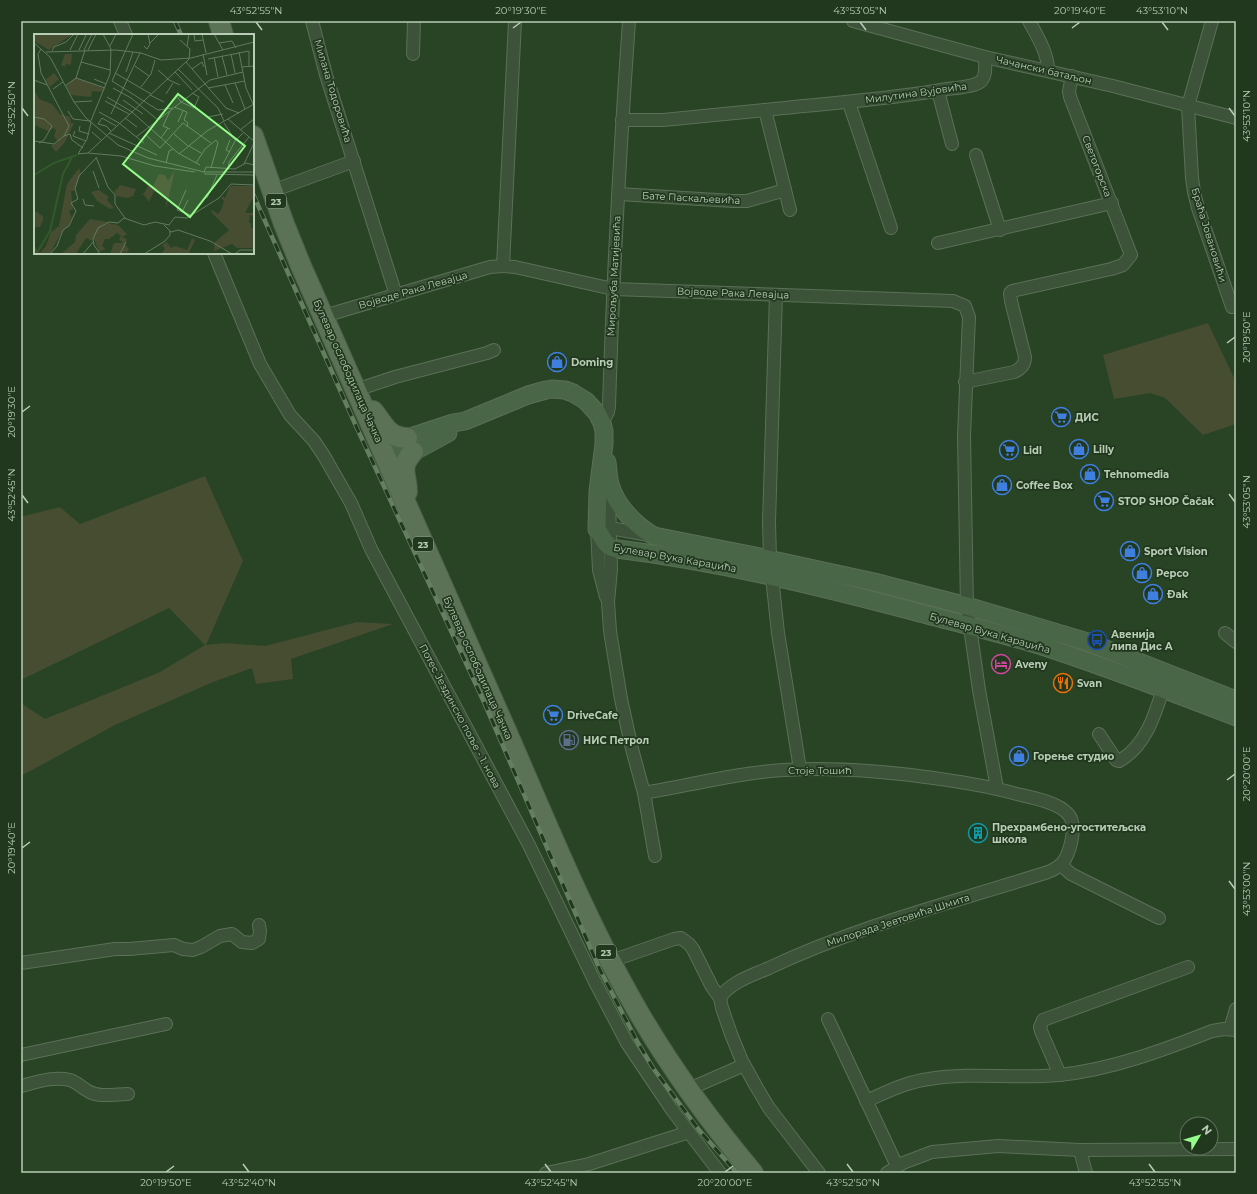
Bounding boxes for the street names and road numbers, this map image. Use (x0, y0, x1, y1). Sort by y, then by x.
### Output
street label: Милана Тодоровића (311, 38, 355, 144)
street label: Чачански батаљон (995, 53, 1093, 87)
street label: Милутина Вујовића (864, 79, 968, 107)
street label: Светогорска (1079, 133, 1115, 199)
street label: Браћа Јовановићи (1188, 186, 1230, 284)
street label: Бате Паскаљевића (641, 189, 741, 207)
road number: 23 (266, 194, 286, 208)
street label: Мирољуба Матијевића (604, 215, 624, 337)
street label: Војводе Рака Левајца (357, 268, 469, 312)
street label: Војводе Рака Левајца (677, 285, 789, 301)
street label: Булевар ослободилаца Чачка (311, 298, 385, 444)
road number: 23 (413, 537, 433, 551)
street label: Булевар Вука Караџића (612, 541, 738, 575)
street label: Булевар ослободилаца Чачка (441, 595, 515, 741)
street label: Булевар Вука Караџића (928, 610, 1052, 656)
street label: Потес Јездинско поље - 1. нова (416, 642, 504, 790)
street label: Стоје Тошић (788, 764, 852, 777)
street label: Милорада Јевтовића Шмита (825, 891, 971, 949)
road number: 23 (596, 945, 616, 959)

